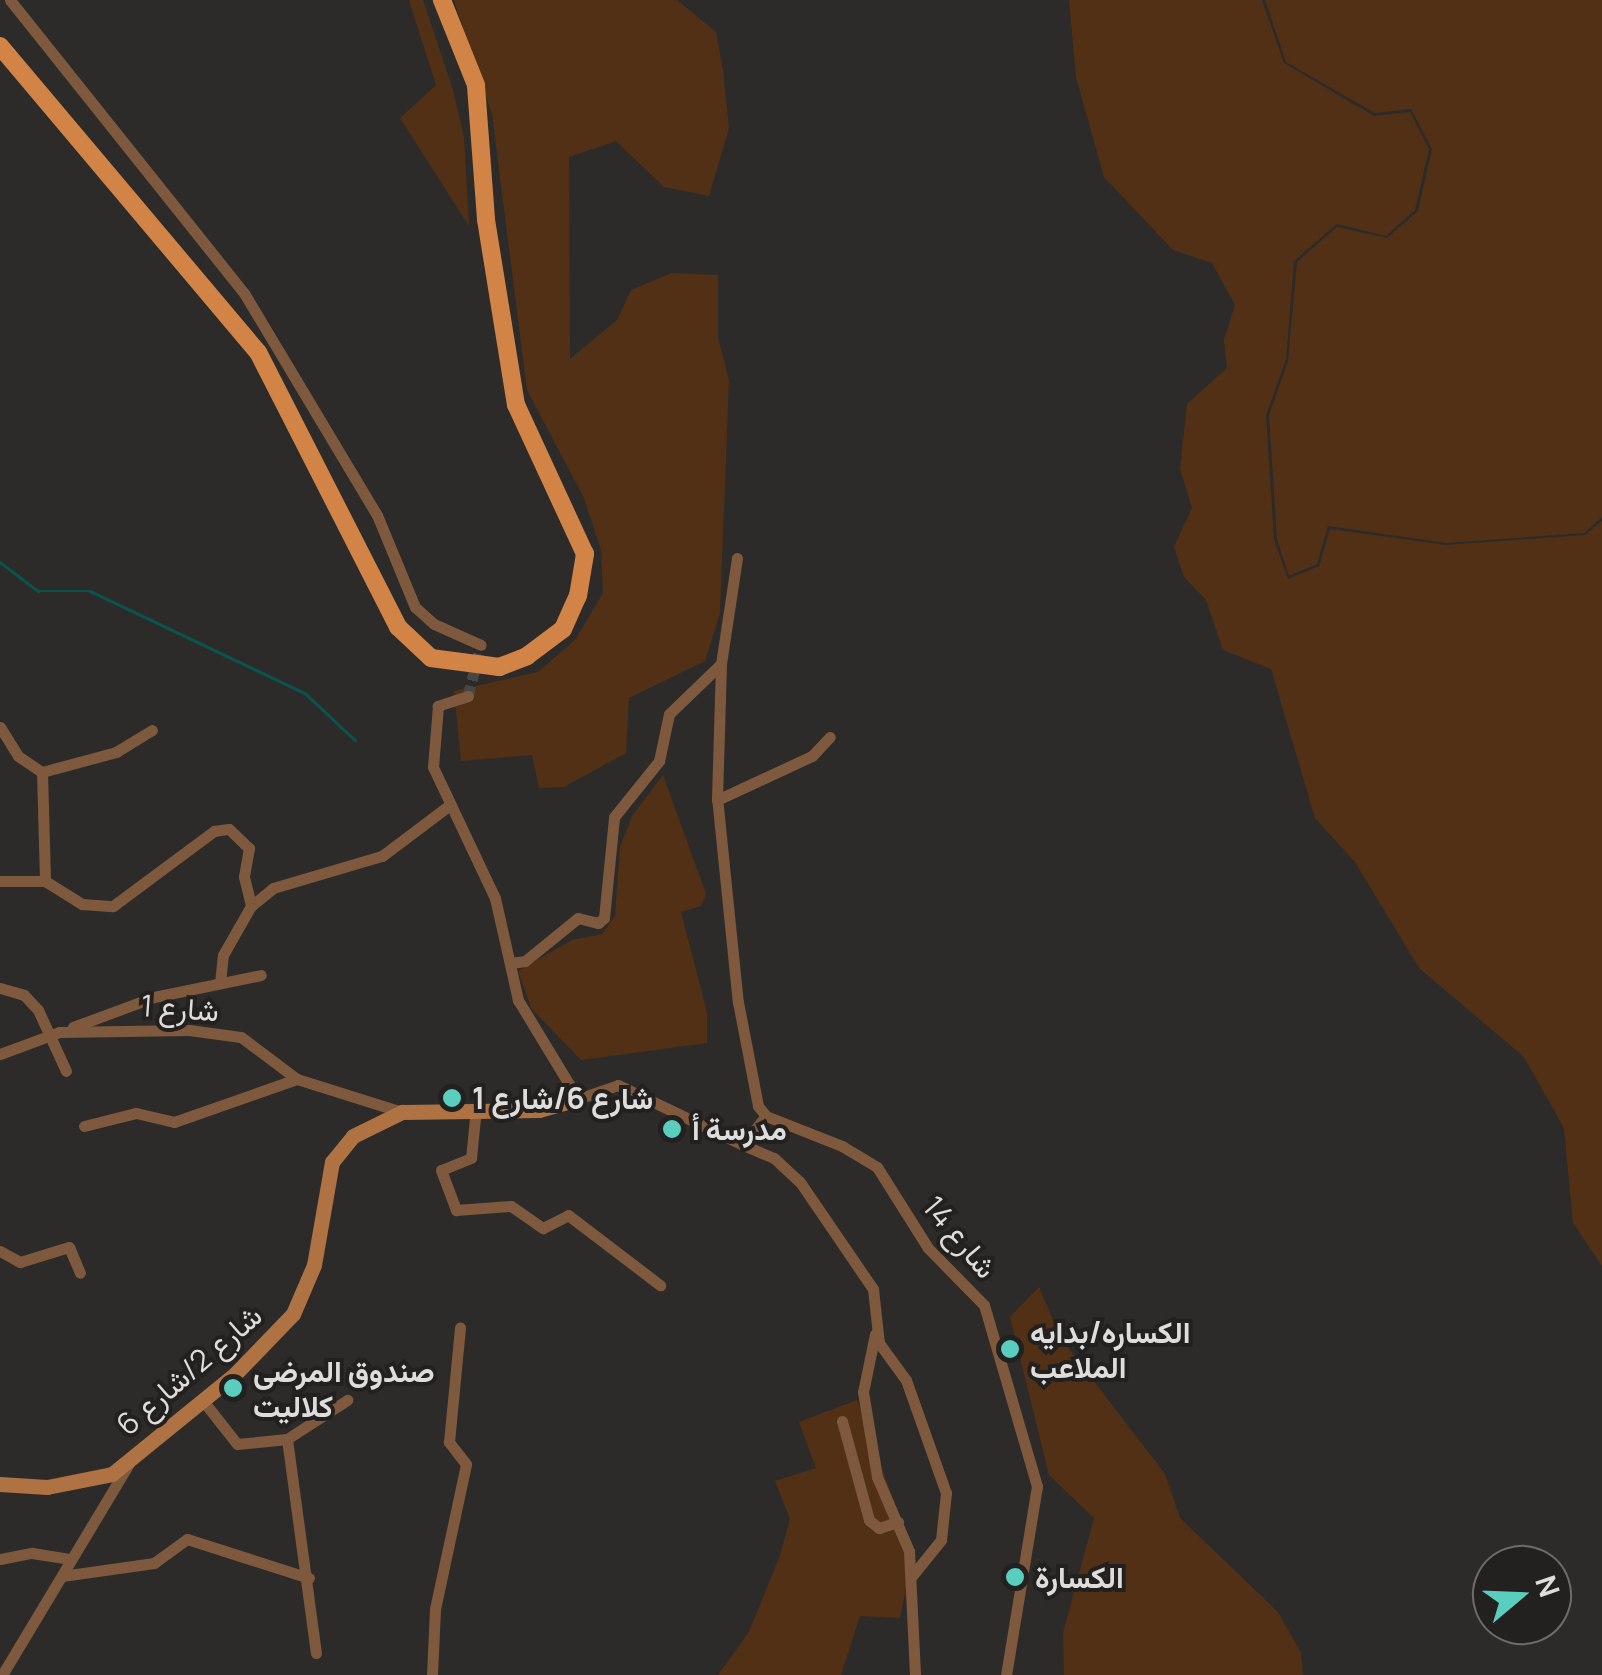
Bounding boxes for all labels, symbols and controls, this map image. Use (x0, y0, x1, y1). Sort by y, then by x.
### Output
street label: شارع 1 (140, 987, 220, 1029)
place label: شارع 6/شارع 1 (472, 1080, 653, 1116)
marker: شارع 6/شارع 1 (441, 1087, 463, 1109)
place label: مدرسة أ (692, 1111, 787, 1147)
marker: مدرسة أ (661, 1118, 683, 1140)
street label: شارع 14 (915, 1189, 1005, 1285)
street label: شارع 2/شارع 6 (109, 1297, 269, 1443)
place label: الكساره/بدايه الملاعب (1030, 1314, 1191, 1384)
marker: الكساره/بدايه الملاعب (999, 1338, 1021, 1360)
place label: صندوق المرضى كلاليت (253, 1353, 435, 1424)
marker: صندوق المرضى كلاليت (222, 1377, 244, 1399)
north arrow (1472, 1545, 1572, 1645)
place label: الكسارة (1035, 1559, 1124, 1595)
marker: الكسارة (1004, 1566, 1026, 1588)
text: N (1527, 1570, 1570, 1602)

